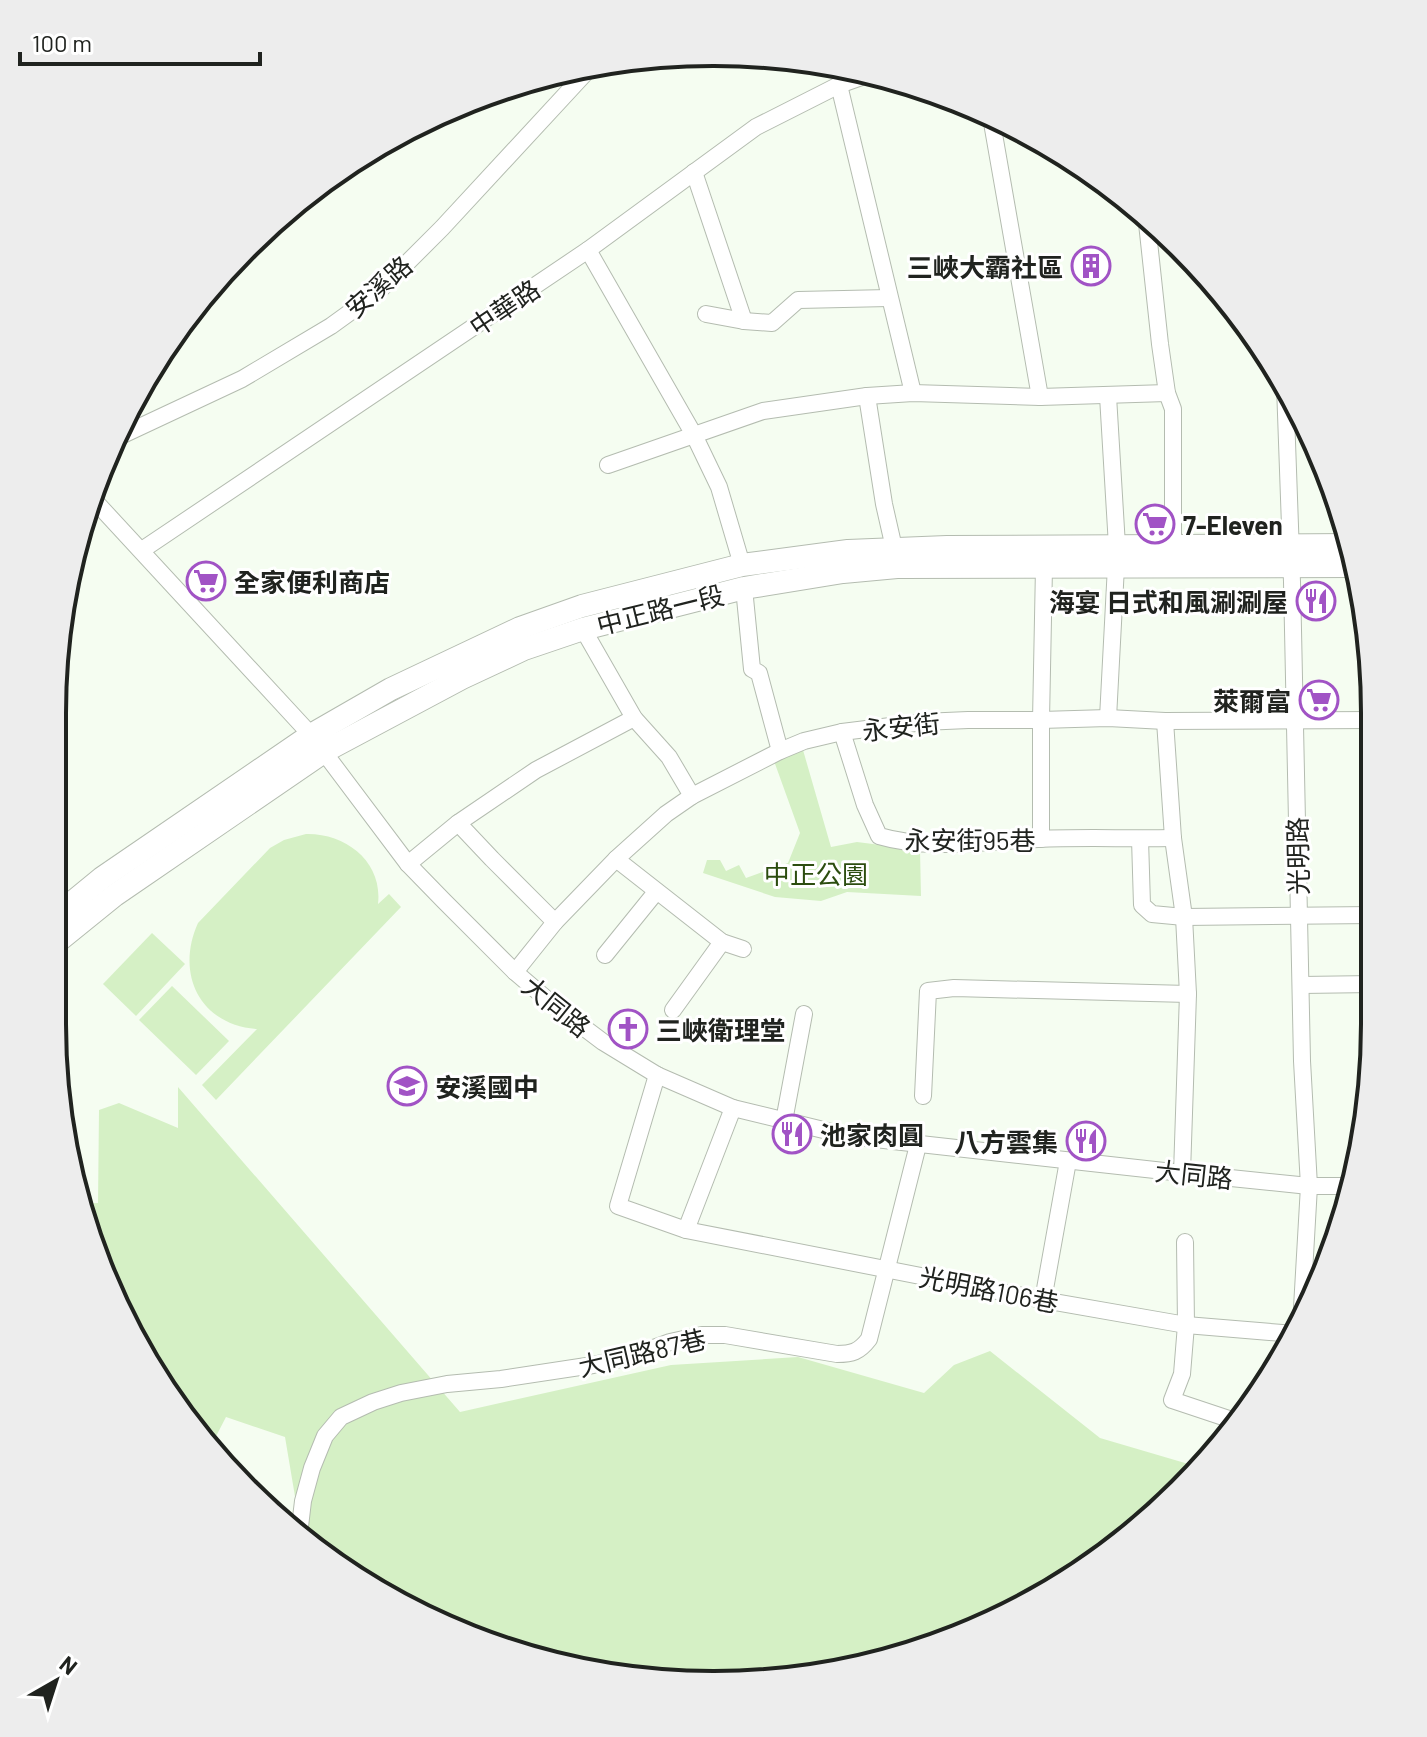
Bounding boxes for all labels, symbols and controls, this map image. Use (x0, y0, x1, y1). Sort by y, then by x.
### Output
scale bar (20, 16, 260, 66)
text: 100 m (32, 28, 92, 57)
building icon: 三峽大霸社區 (1070, 245, 1112, 287)
street label: 安溪路 (338, 249, 418, 323)
place label: 三峽大霸社區 (907, 251, 1063, 282)
street label: 中華路 (463, 272, 545, 342)
supermarket icon: 7-Eleven (1134, 503, 1176, 545)
place label: 7-Eleven (1183, 509, 1283, 540)
supermarket icon: 全家便利商店 (185, 560, 227, 602)
place label: 全家便利商店 (234, 566, 390, 597)
street label: 中正路一段 (593, 578, 727, 640)
restaurant icon: 海宴 日式和風涮涮屋 (1295, 580, 1337, 622)
place label: 海宴 日式和風涮涮屋 (1049, 586, 1288, 617)
supermarket icon: 萊爾富 (1298, 679, 1340, 721)
place label: 萊爾富 (1213, 685, 1291, 716)
street label: 永安街 (861, 707, 941, 745)
street label: 光明路 (1281, 817, 1313, 895)
street label: 永安街95巷 (905, 824, 1035, 855)
park label: 中正公園 (764, 858, 868, 889)
street label: 大同路 (517, 969, 597, 1043)
church icon: 三峽衛理堂 (607, 1008, 649, 1050)
place label: 三峽衛理堂 (656, 1014, 786, 1045)
school or university icon: 安溪國中 (386, 1065, 428, 1107)
place label: 安溪國中 (435, 1071, 539, 1102)
restaurant icon: 池家肉圓 (771, 1113, 813, 1155)
place label: 池家肉圓 (820, 1119, 924, 1150)
restaurant icon: 八方雲集 (1065, 1120, 1107, 1162)
place label: 八方雲集 (954, 1126, 1058, 1157)
street label: 大同路 (1154, 1155, 1234, 1193)
street label: 光明路106巷 (917, 1260, 1061, 1318)
street label: 大同路87巷 (575, 1322, 709, 1382)
north arrow (16, 1641, 96, 1721)
text: N (55, 1650, 83, 1679)

